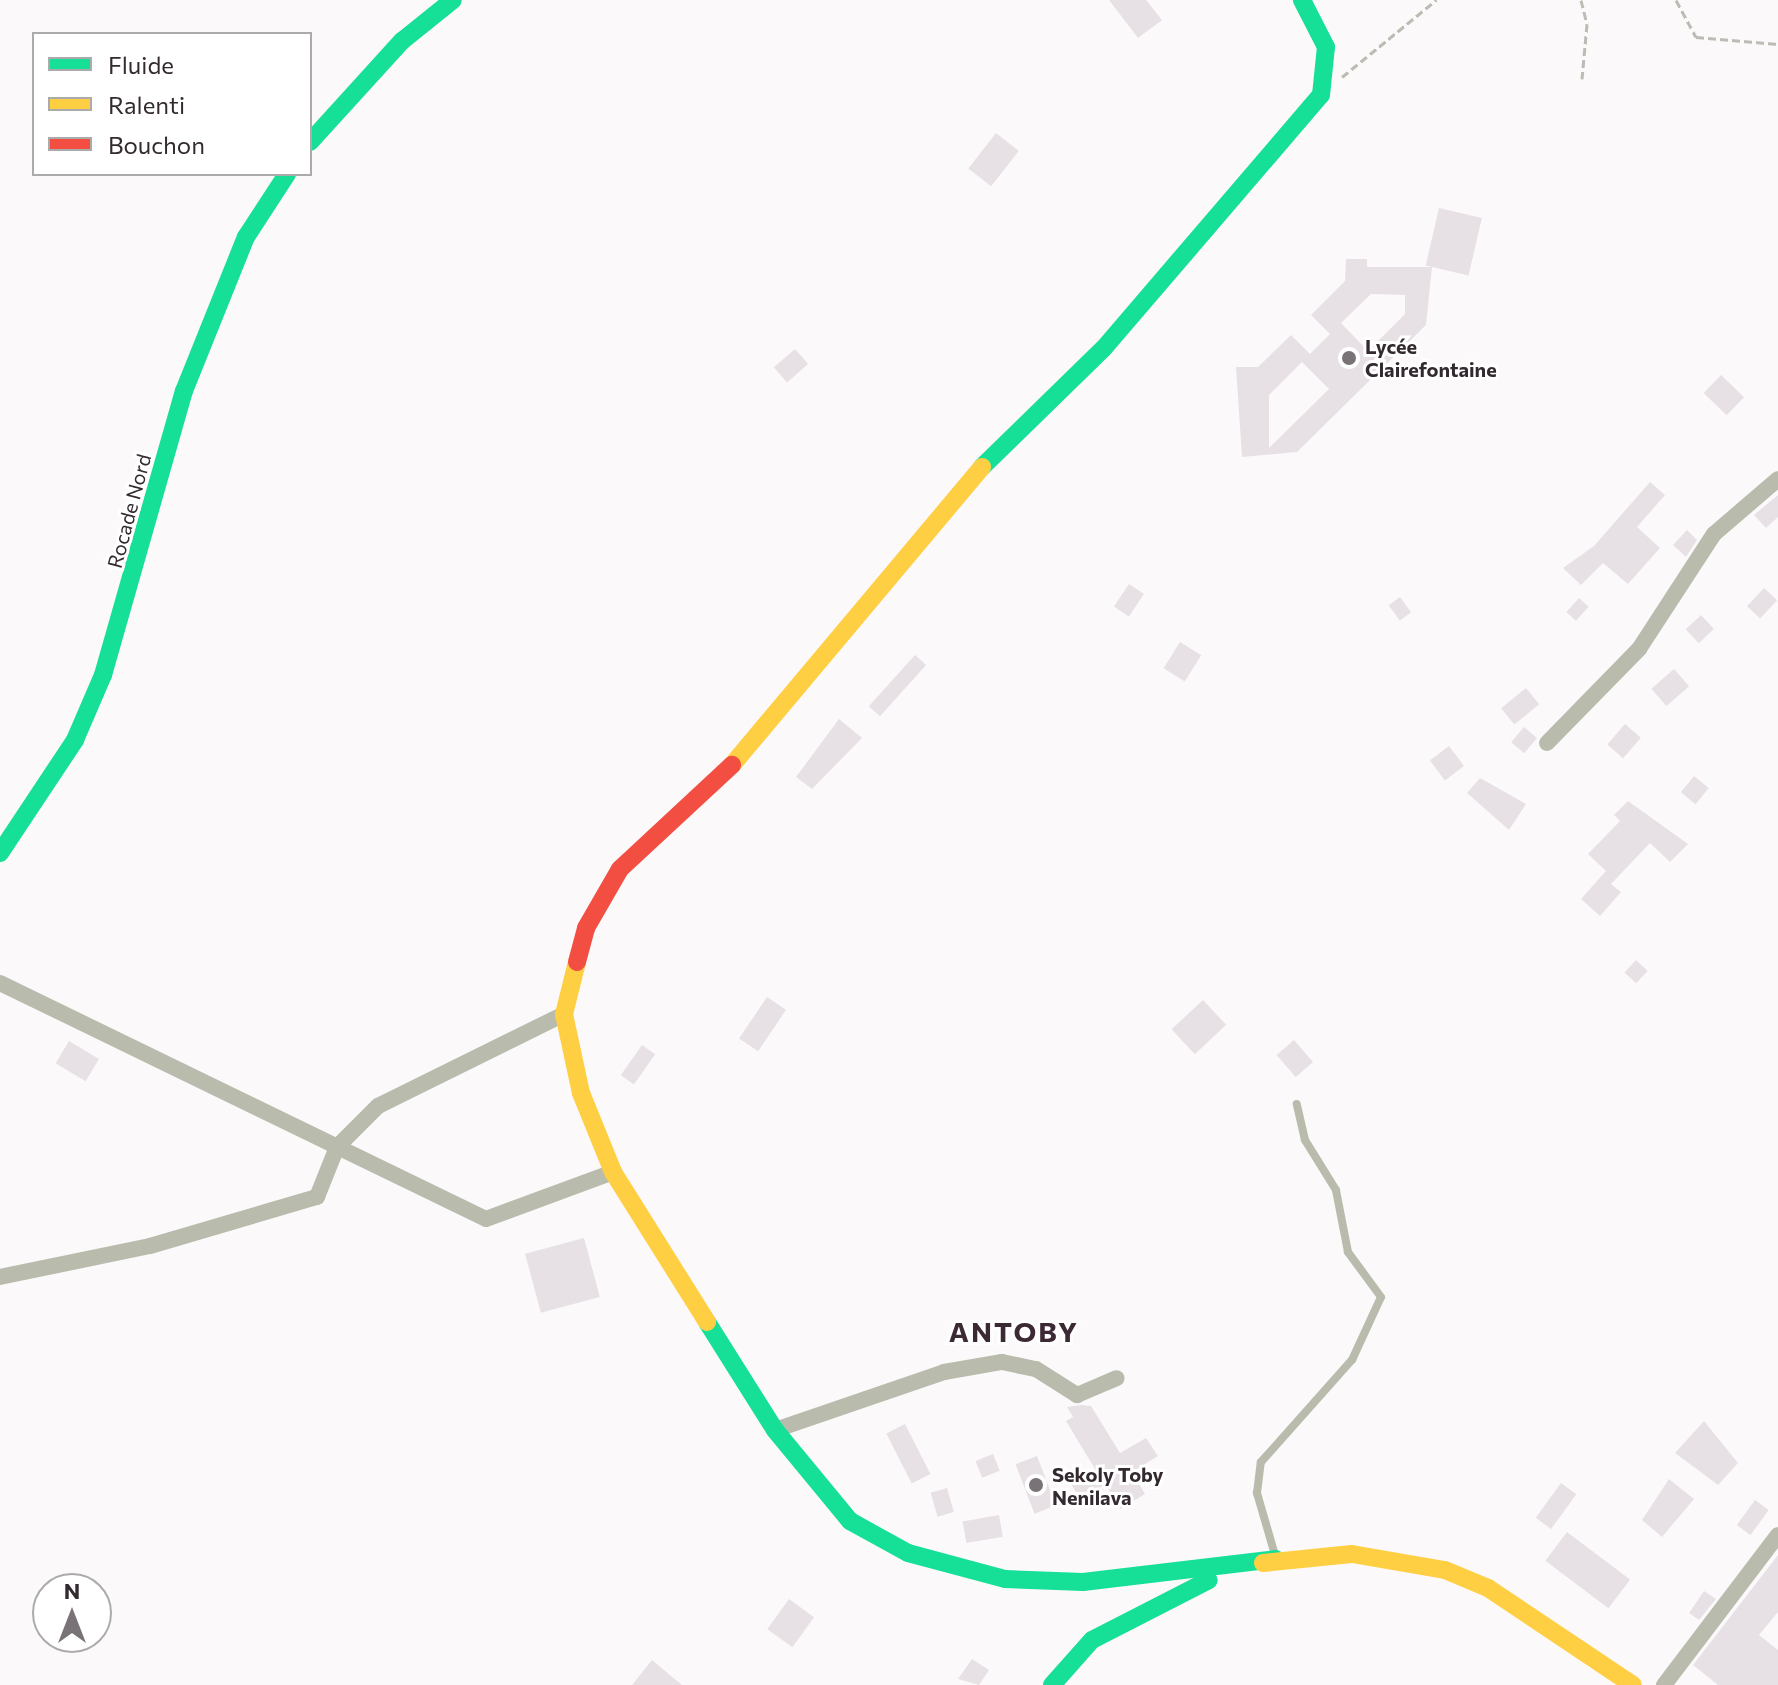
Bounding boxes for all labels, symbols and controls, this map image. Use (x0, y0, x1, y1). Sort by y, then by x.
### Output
legend (32, 32, 312, 176)
text: Fluide (108, 50, 174, 79)
text: Ralenti (108, 90, 185, 119)
text: Bouchon (108, 130, 205, 159)
place label: Lycée Clairefontaine (1365, 334, 1497, 381)
marker: Lycée Clairefontaine (1340, 349, 1358, 367)
street label: Rocade Nord (102, 451, 156, 571)
district label: ANTOBY (949, 1314, 1079, 1348)
place label: Sekoly Toby Nenilava (1052, 1462, 1164, 1509)
marker: Sekoly Toby Nenilava (1027, 1476, 1045, 1494)
north arrow (32, 1573, 112, 1653)
text: N (64, 1577, 80, 1604)

